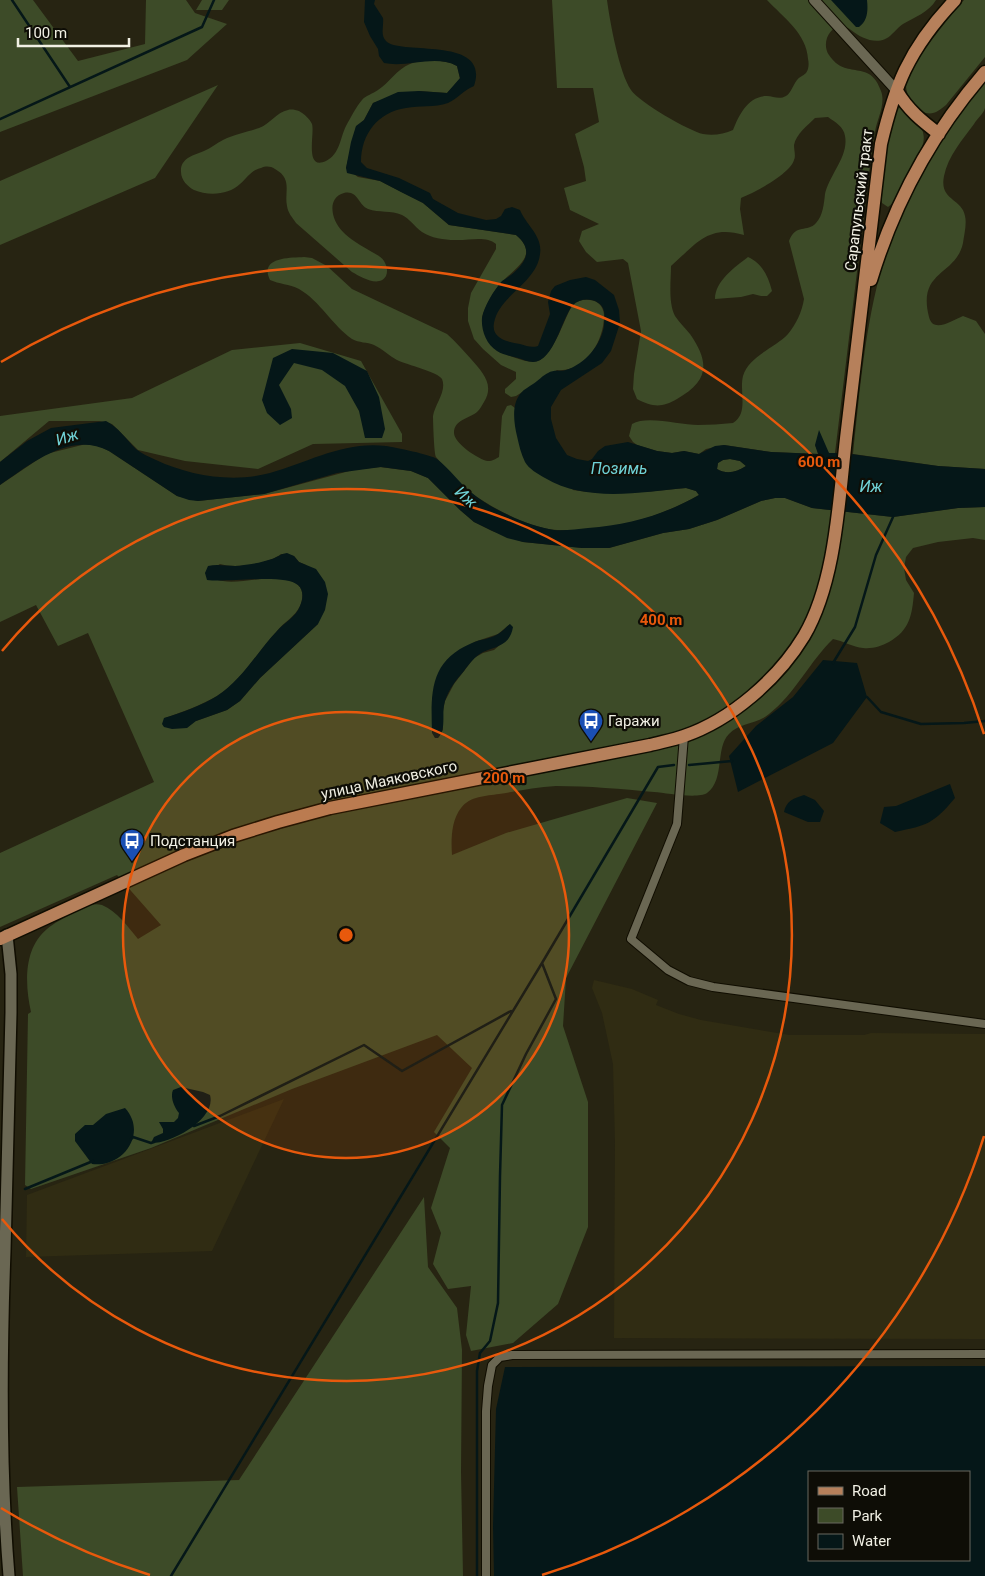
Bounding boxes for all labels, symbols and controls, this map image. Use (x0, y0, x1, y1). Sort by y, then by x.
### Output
scale bar (18, 15, 129, 47)
text: 100 m (25, 24, 67, 42)
street label: Сарапульский тракт (841, 128, 877, 272)
water label: Иж (53, 424, 82, 450)
text: 600 m (798, 453, 840, 471)
water label: Позимь (591, 459, 647, 478)
water label: Иж (860, 477, 884, 496)
water label: Иж (451, 482, 482, 512)
text: 400 m (640, 611, 682, 629)
bus stop icon: Гаражи (578, 708, 604, 742)
place label: Гаражи (608, 712, 660, 730)
street label: улица Маяковского (319, 757, 459, 803)
text: 200 m (483, 769, 525, 787)
bus stop icon: Подстанция (119, 828, 145, 862)
place label: Подстанция (150, 832, 235, 850)
centre of rings (337, 926, 355, 944)
legend (808, 1471, 970, 1561)
text: Road (852, 1482, 886, 1500)
text: Park (852, 1507, 883, 1525)
text: Water (852, 1532, 891, 1550)

